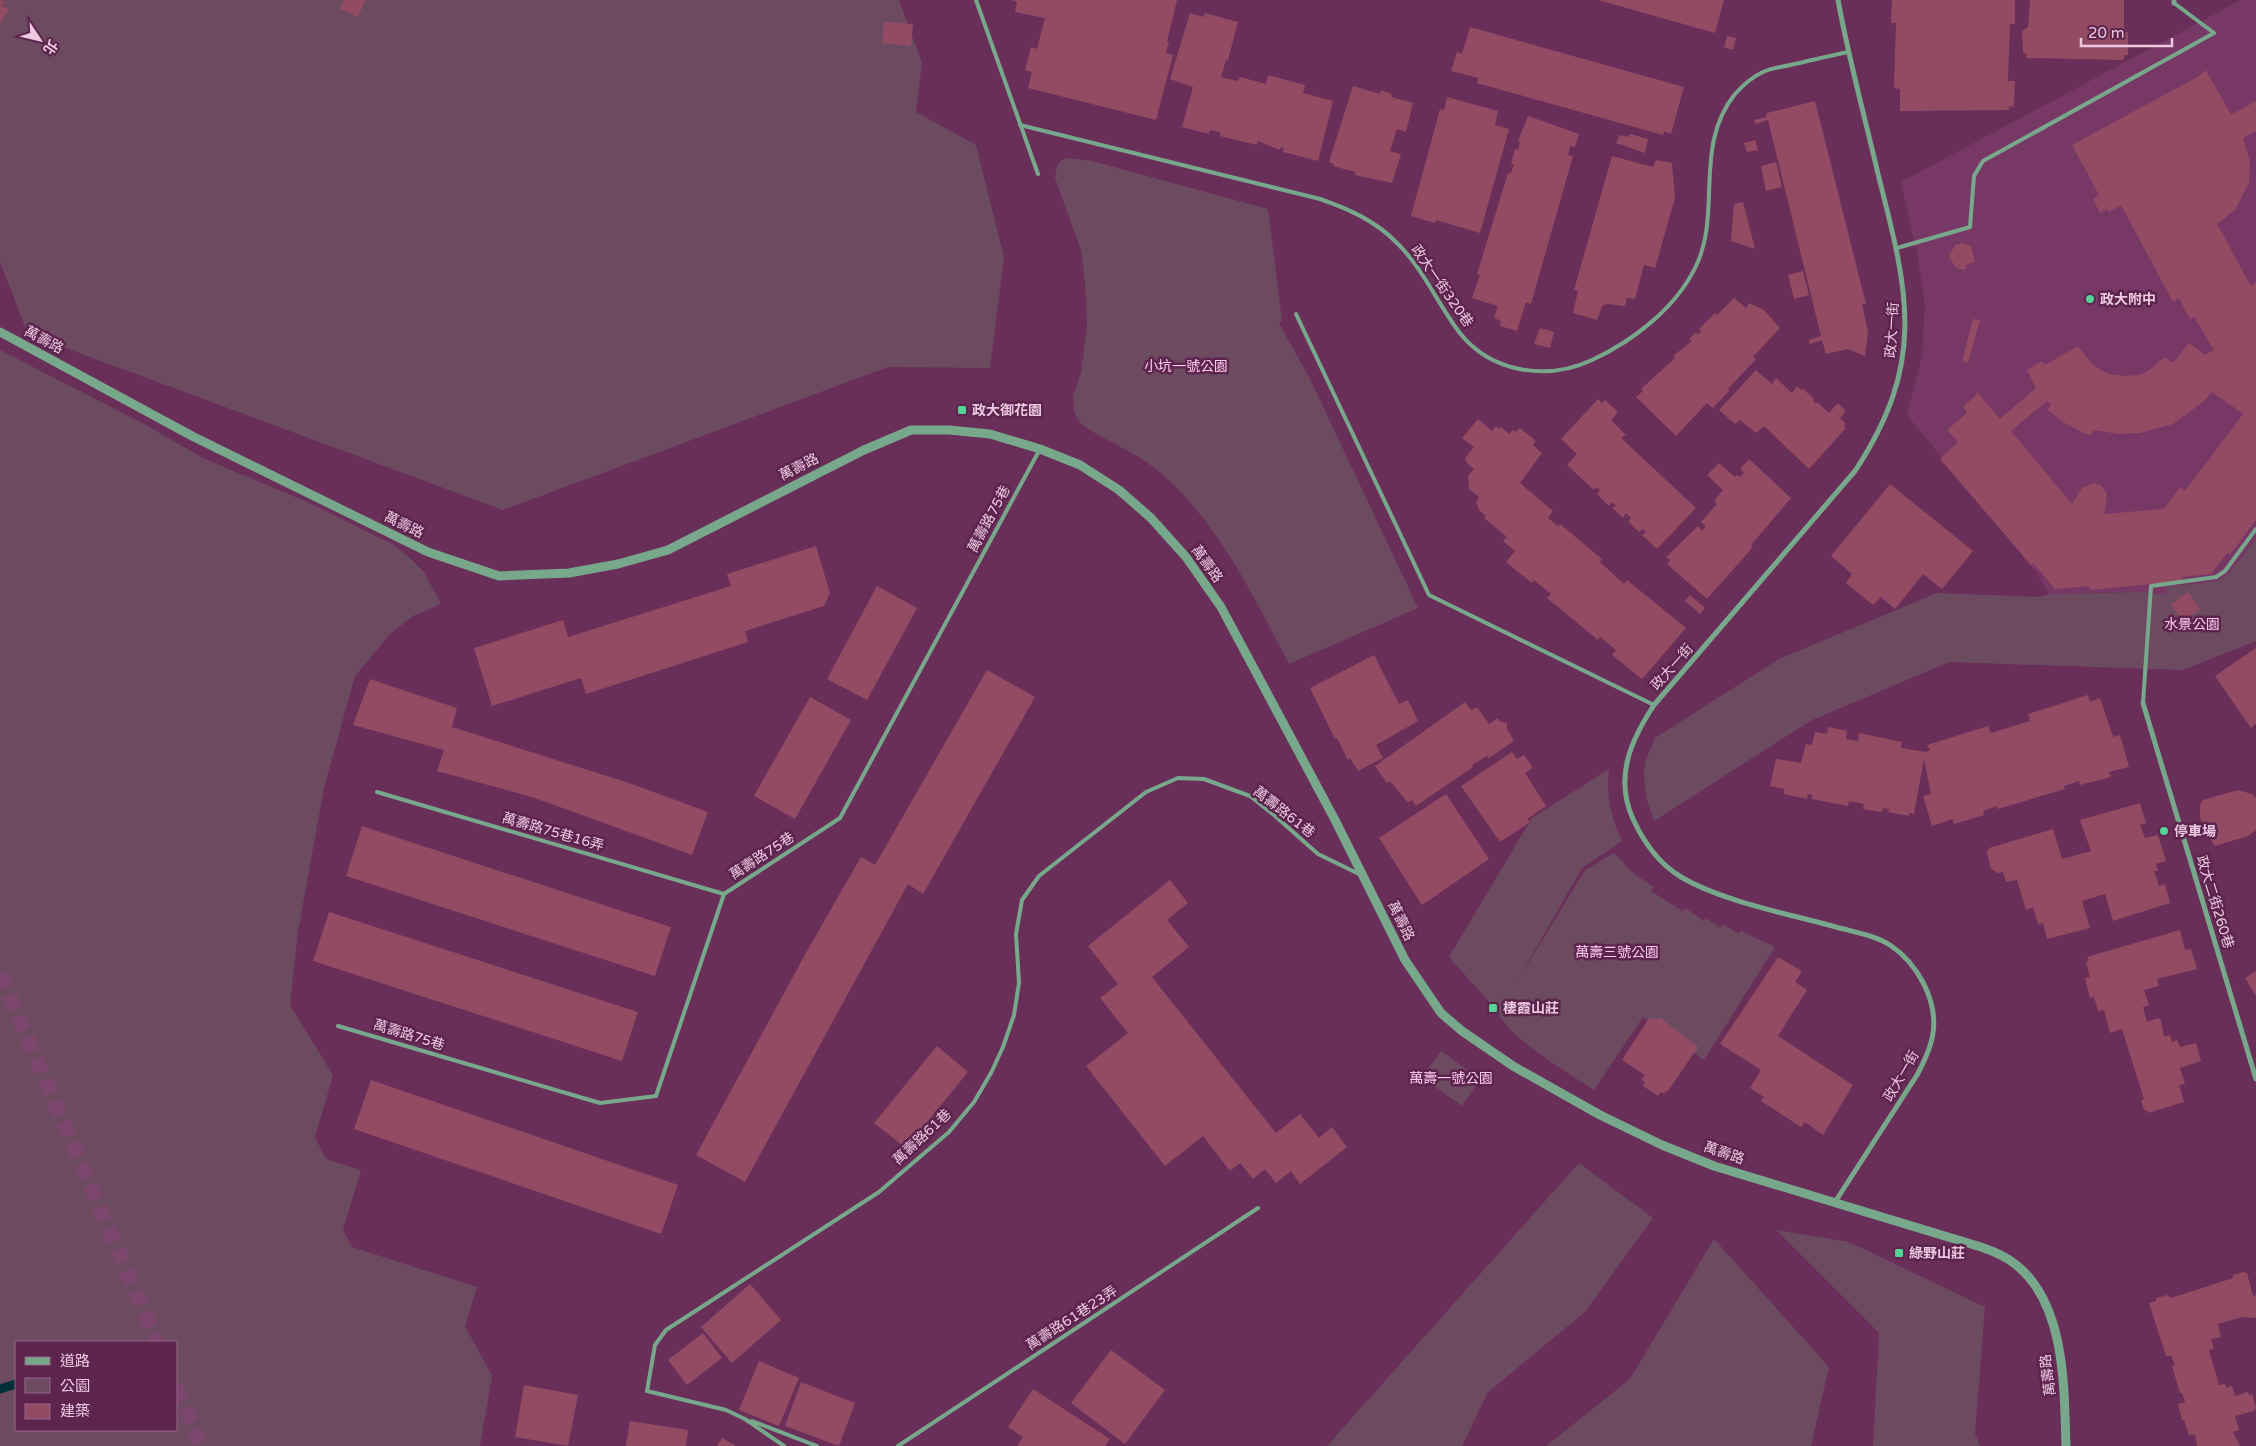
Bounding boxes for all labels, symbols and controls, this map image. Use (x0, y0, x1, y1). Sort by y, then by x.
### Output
north arrow (15, 15, 65, 65)
scale bar (2081, 15, 2172, 47)
text: 20 m (2088, 24, 2125, 42)
text: 北 (39, 37, 61, 58)
street label: 政大一街320巷 (1407, 242, 1477, 330)
place label: 政大附中 (2100, 291, 2156, 308)
marker: 政大附中 (2084, 293, 2096, 305)
street label: 政大一街 (1882, 302, 1902, 358)
street label: 萬壽路 (21, 323, 67, 357)
park label: 小坑一號公園 (1144, 358, 1228, 375)
place label: 政大御花園 (972, 402, 1042, 419)
marker: 政大御花園 (956, 404, 968, 416)
street label: 萬壽路 (776, 450, 822, 484)
street label: 萬壽路75巷 (964, 483, 1014, 555)
street label: 萬壽路 (381, 508, 427, 542)
street label: 萬壽路 (1188, 542, 1226, 586)
park label: 水景公園 (2164, 616, 2220, 633)
street label: 政大一街 (1647, 640, 1697, 694)
street label: 萬壽路61巷 (1250, 783, 1318, 841)
street label: 萬壽路75巷16弄 (500, 809, 606, 855)
place label: 停車場 (2174, 823, 2216, 840)
marker: 停車場 (2158, 825, 2170, 837)
street label: 萬壽路75巷 (727, 829, 797, 883)
street label: 政大二街260巷 (2193, 853, 2237, 951)
street label: 萬壽路 (1384, 898, 1418, 944)
park label: 萬壽三號公園 (1575, 944, 1659, 961)
place label: 棲霞山莊 (1503, 1000, 1559, 1017)
marker: 棲霞山莊 (1487, 1002, 1499, 1014)
street label: 萬壽路75巷 (371, 1016, 447, 1054)
street label: 政大一街 (1880, 1048, 1922, 1104)
park label: 萬壽一號公園 (1409, 1070, 1493, 1087)
street label: 萬壽路61巷 (889, 1106, 955, 1168)
street label: 萬壽路 (1701, 1138, 1747, 1168)
place label: 綠野山莊 (1909, 1245, 1965, 1262)
marker: 綠野山莊 (1893, 1247, 1905, 1259)
street label: 萬壽路61巷23弄 (1023, 1282, 1121, 1354)
legend (15, 1341, 178, 1431)
text: 道路 (60, 1352, 90, 1370)
street label: 萬壽路 (2037, 1353, 2059, 1397)
text: 公園 (60, 1377, 90, 1395)
text: 建築 (60, 1402, 90, 1420)

